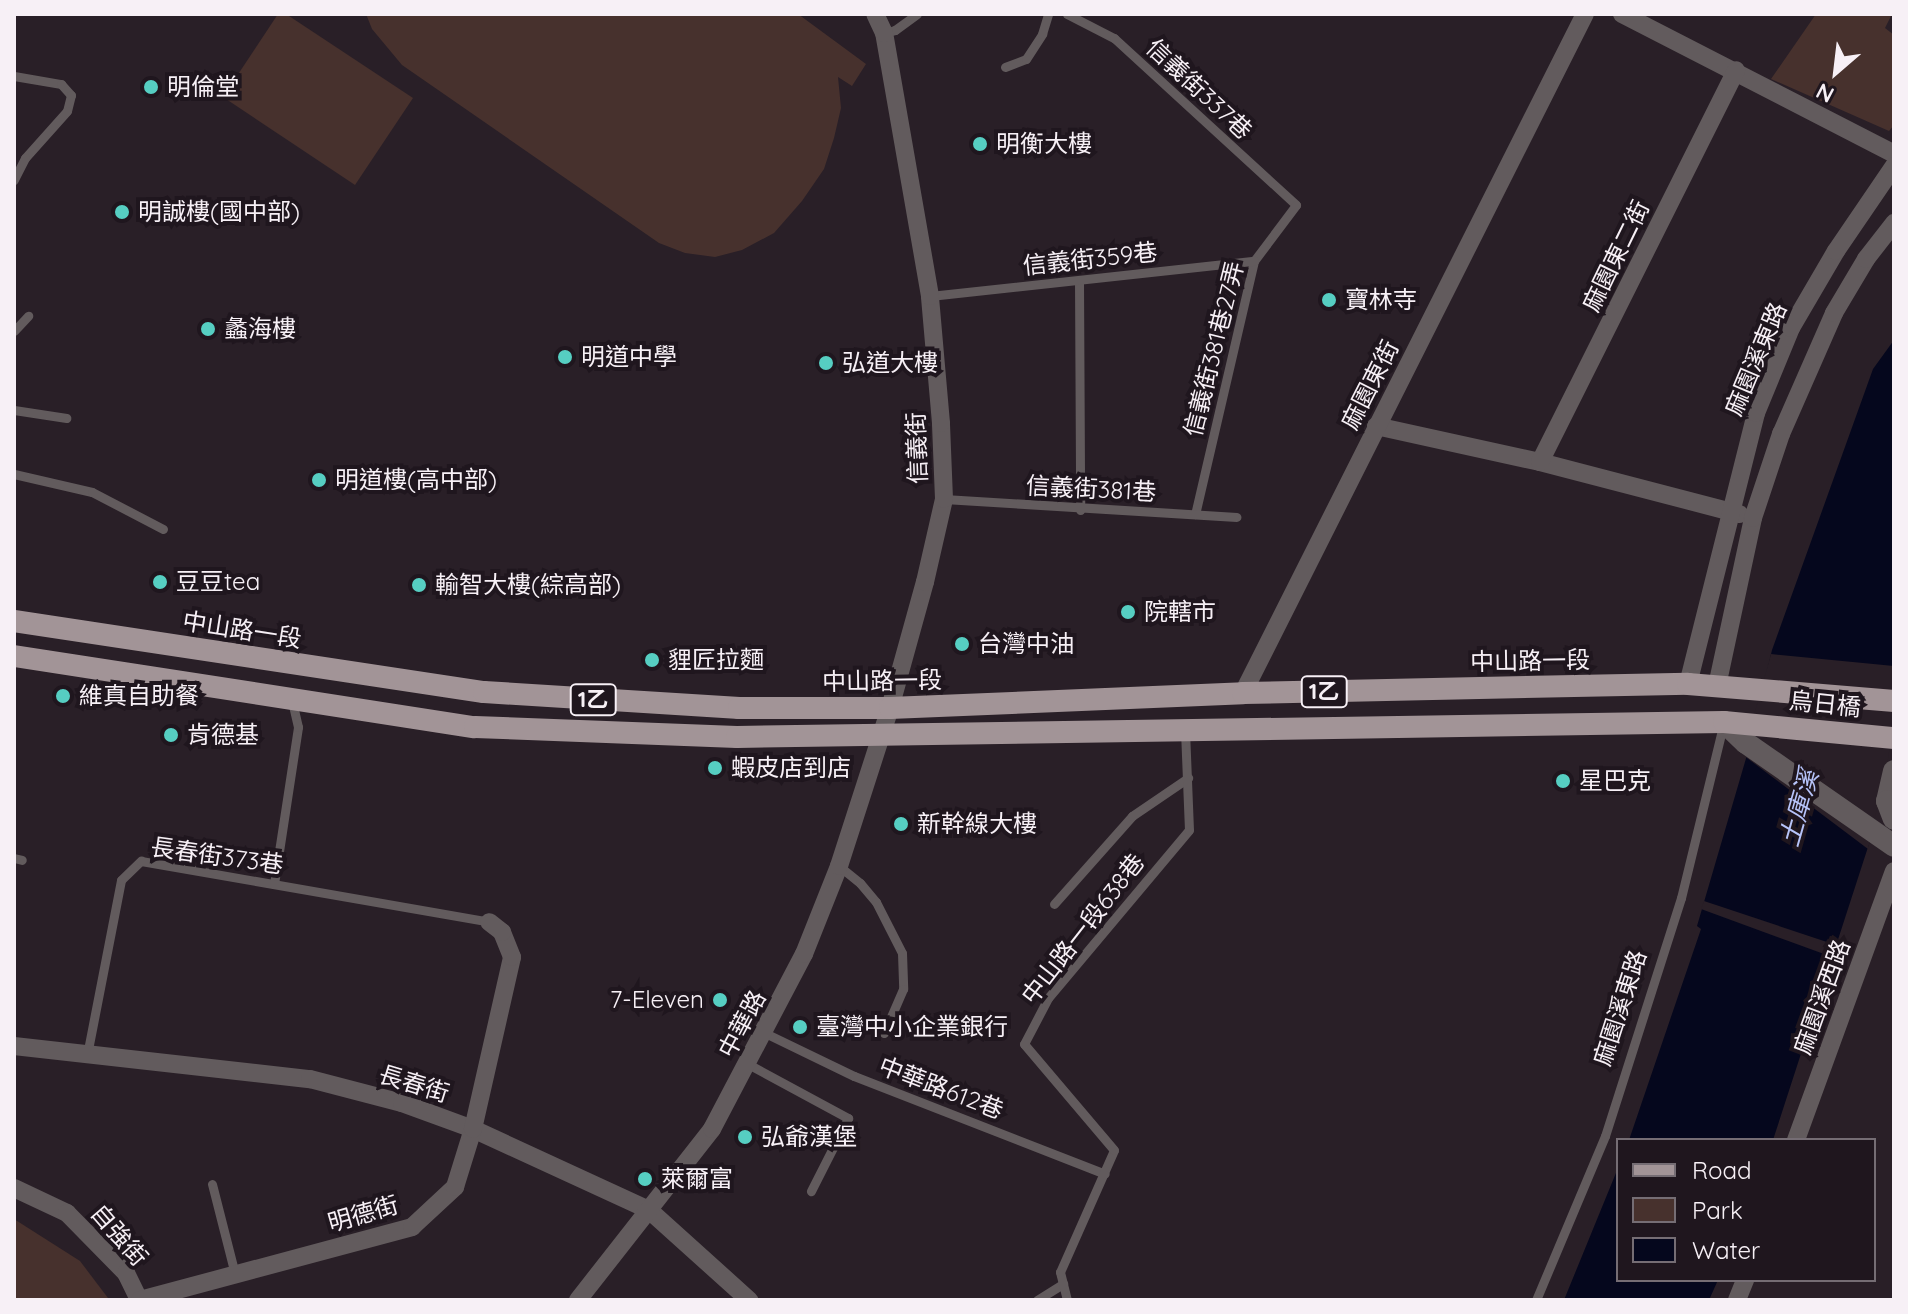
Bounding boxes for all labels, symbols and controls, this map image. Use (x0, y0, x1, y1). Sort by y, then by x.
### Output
north arrow (1796, 32, 1876, 112)
street label: 信義街337巷 (1140, 33, 1258, 145)
place label: 明倫堂 (167, 73, 239, 101)
text: N (1811, 77, 1838, 109)
marker: 明倫堂 (142, 78, 160, 96)
place label: 明衡大樓 (996, 130, 1092, 158)
marker: 明衡大樓 (971, 135, 989, 153)
street label: 麻園東二街 (1577, 196, 1655, 316)
place label: 明誠樓(國中部) (138, 198, 300, 226)
marker: 明誠樓(國中部) (113, 203, 131, 221)
street label: 信義街359巷 (1021, 238, 1159, 280)
street label: 信義街381巷27弄 (1178, 258, 1250, 440)
place label: 寶林寺 (1345, 286, 1417, 314)
marker: 寶林寺 (1320, 291, 1338, 309)
street label: 麻園溪東路 (1719, 298, 1793, 420)
place label: 蠡海樓 (224, 315, 296, 343)
marker: 蠡海樓 (199, 320, 217, 338)
street label: 麻園東街 (1335, 336, 1405, 434)
place label: 明道中學 (581, 343, 677, 371)
marker: 明道中學 (556, 348, 574, 366)
place label: 弘道大樓 (842, 349, 938, 377)
marker: 弘道大樓 (817, 354, 835, 372)
street label: 信義街 (901, 412, 933, 484)
place label: 明道樓(高中部) (335, 466, 497, 494)
marker: 明道樓(高中部) (310, 471, 328, 489)
street label: 信義街381巷 (1025, 471, 1157, 507)
place label: 豆豆tea (176, 568, 260, 596)
place label: 輸智大樓(綜高部) (435, 571, 621, 599)
marker: 豆豆tea (151, 573, 169, 591)
marker: 輸智大樓(綜高部) (410, 576, 428, 594)
place label: 院轄市 (1144, 598, 1216, 626)
marker: 院轄市 (1119, 603, 1137, 621)
street label: 中山路一段 (180, 606, 304, 654)
place label: 台灣中油 (978, 630, 1074, 658)
marker: 台灣中油 (953, 635, 971, 653)
place label: 貍匠拉麵 (668, 646, 764, 674)
street label: 中山路一段 (1470, 646, 1590, 676)
marker: 貍匠拉麵 (643, 651, 661, 669)
street label: 中山路一段 (822, 666, 942, 696)
road number: 1乙 (1300, 674, 1348, 710)
place label: 維真自助餐 (79, 682, 199, 710)
road number: 1乙 (569, 682, 617, 718)
street label: 烏日橋 (1788, 686, 1862, 722)
marker: 維真自助餐 (54, 687, 72, 705)
place label: 肯德基 (187, 721, 259, 749)
marker: 肯德基 (162, 726, 180, 744)
place label: 蝦皮店到店 (731, 754, 851, 782)
marker: 蝦皮店到店 (706, 759, 724, 777)
water label: 土庫溪 (1773, 766, 1825, 850)
place label: 星巴克 (1579, 767, 1651, 795)
marker: 星巴克 (1554, 772, 1572, 790)
place label: 新幹線大樓 (917, 810, 1037, 838)
marker: 新幹線大樓 (892, 815, 910, 833)
street label: 長春街373巷 (149, 832, 285, 880)
street label: 中山路一段638巷 (1015, 848, 1151, 1010)
street label: 麻園溪西路 (1788, 936, 1856, 1058)
street label: 麻園溪東路 (1588, 946, 1652, 1070)
street label: 中華路 (712, 985, 772, 1063)
place label: 7-Eleven (610, 986, 704, 1014)
marker: 7-Eleven (711, 991, 729, 1009)
place label: 臺灣中小企業銀行 (816, 1013, 1008, 1041)
marker: 臺灣中小企業銀行 (791, 1018, 809, 1036)
street label: 中華路612巷 (875, 1051, 1007, 1125)
street label: 長春街 (375, 1060, 453, 1108)
place label: 弘爺漢堡 (761, 1123, 857, 1151)
marker: 弘爺漢堡 (736, 1128, 754, 1146)
legend (1616, 1138, 1876, 1282)
text: Road (1692, 1155, 1752, 1185)
place label: 萊爾富 (661, 1165, 733, 1193)
marker: 萊爾富 (636, 1170, 654, 1188)
street label: 明德街 (324, 1190, 402, 1238)
text: Park (1692, 1195, 1743, 1225)
street label: 自強街 (85, 1198, 153, 1272)
text: Water (1692, 1235, 1760, 1265)

